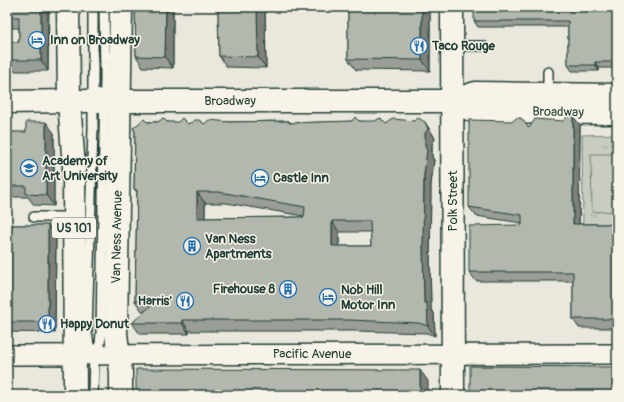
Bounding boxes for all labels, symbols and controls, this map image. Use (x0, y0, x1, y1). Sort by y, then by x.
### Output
hotel icon: Inn on Broadway (27, 30, 47, 50)
place label: Inn on Broadway (50, 32, 140, 48)
restaurant icon: Taco Rouge (409, 36, 429, 56)
place label: Taco Rouge (431, 38, 495, 54)
street label: Broadway (204, 93, 256, 109)
street label: Broadway (532, 104, 584, 120)
place label: Academy of Art University (42, 153, 118, 184)
school or university icon: Academy of Art University (19, 158, 39, 178)
hotel icon: Castle Inn (250, 168, 270, 188)
place label: Castle Inn (273, 170, 329, 186)
street label: Polk Street (445, 170, 461, 231)
street label: Van Ness Avenue (108, 190, 126, 284)
road number: US 101 (52, 218, 96, 238)
place label: Van Ness Apartments (205, 231, 272, 262)
building icon: Van Ness Apartments (182, 236, 202, 256)
building icon: Firehouse 8 (278, 279, 298, 299)
place label: Firehouse 8 (213, 281, 275, 297)
place label: Nob Hill Motor Inn (341, 282, 396, 313)
hotel icon: Nob Hill Motor Inn (318, 287, 338, 307)
restaurant icon: Harris' (175, 291, 195, 311)
place label: Harris' (138, 293, 172, 309)
restaurant icon: Happy Donut (37, 314, 57, 334)
place label: Happy Donut (60, 316, 130, 332)
street label: Pacific Avenue (273, 346, 352, 362)

